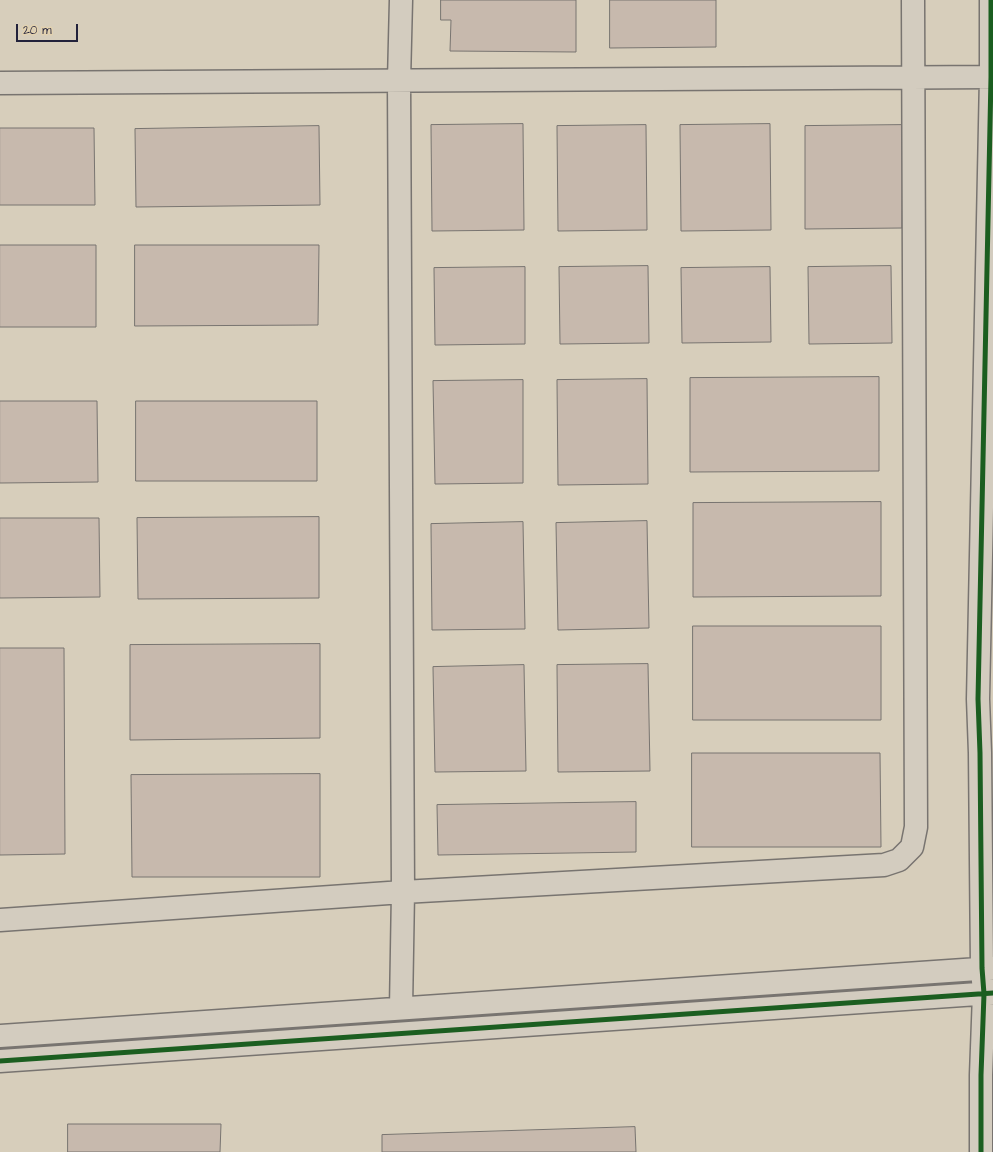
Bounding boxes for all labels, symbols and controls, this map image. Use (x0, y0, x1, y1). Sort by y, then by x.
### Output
scale bar (18, 16, 80, 42)
text: 20 m (23, 22, 52, 39)

